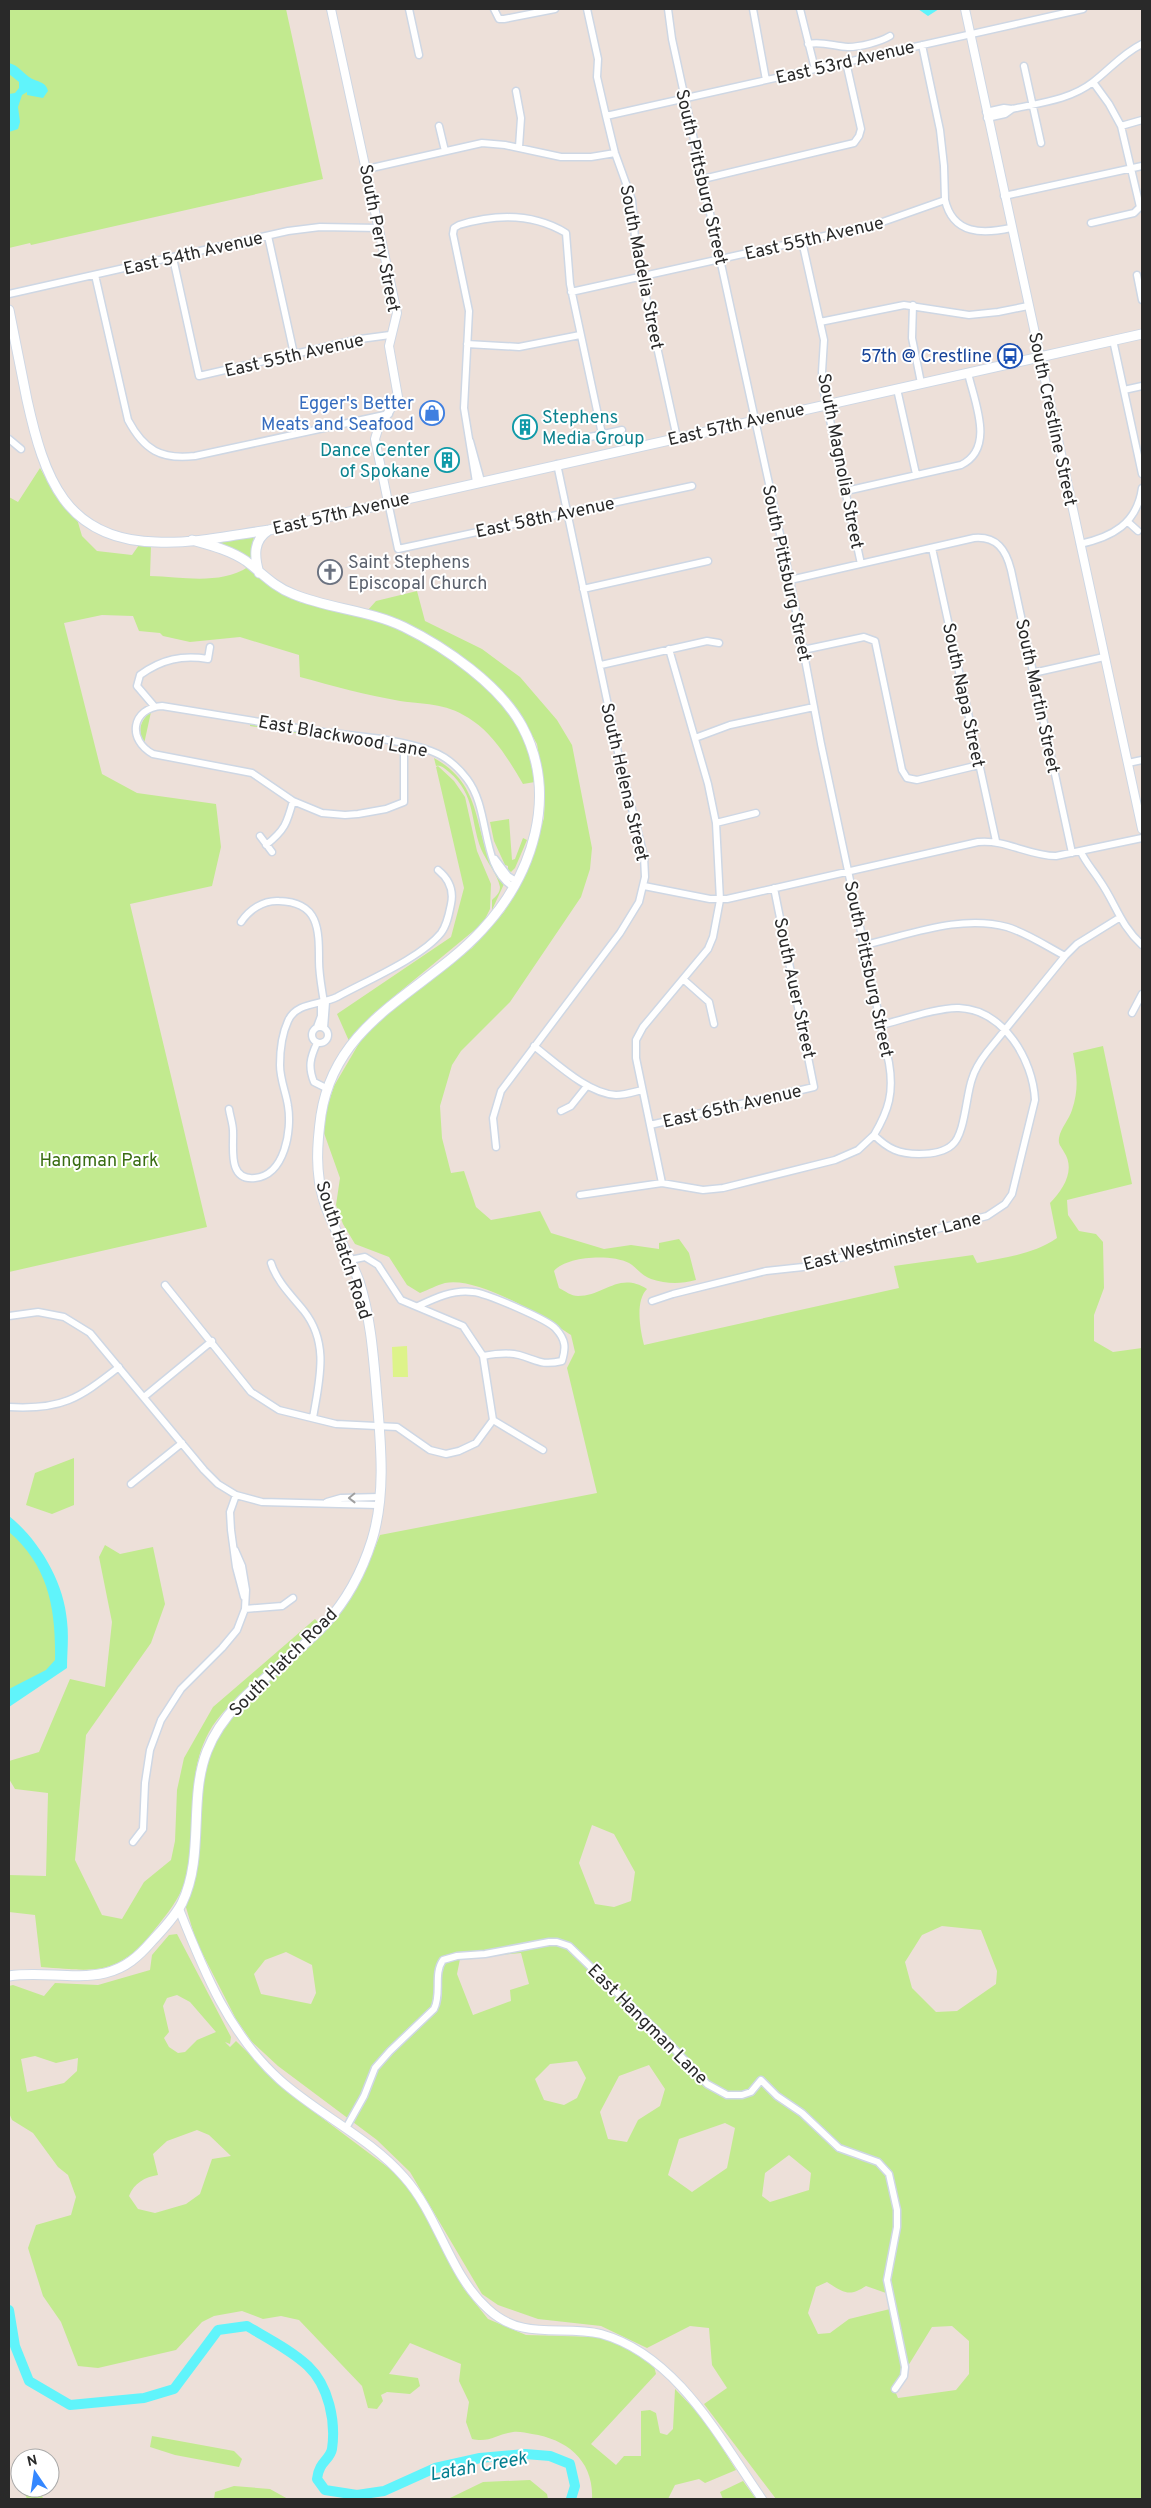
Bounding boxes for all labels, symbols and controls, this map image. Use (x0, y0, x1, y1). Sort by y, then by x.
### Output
street label: East 53rd Avenue (774, 36, 917, 91)
street label: South Pittsburg Street (669, 87, 732, 268)
street label: South Perry Street (353, 162, 404, 314)
street label: South Madelia Street (613, 183, 668, 352)
street label: East 55th Avenue (743, 212, 886, 267)
street label: East 54th Avenue (121, 227, 265, 282)
street label: East 55th Avenue (223, 329, 366, 384)
street label: South Crestline Street (1022, 330, 1081, 508)
bus stop icon: 57th @ Crestline (997, 343, 1023, 369)
place label: 57th @ Crestline (861, 346, 992, 369)
street label: South Magnolia Street (811, 372, 868, 551)
place label: Egger's Better Meats and Seafood (261, 393, 414, 437)
street label: East 57th Avenue (666, 399, 807, 452)
shop icon: Egger's Better Meats and Seafood (419, 400, 445, 426)
place label: Stephens Media Group (542, 407, 644, 451)
building icon: Stephens Media Group (512, 414, 538, 440)
place label: Dance Center of Spokane (320, 440, 430, 484)
building icon: Dance Center of Spokane (434, 447, 460, 473)
street label: South Pittsburg Street (756, 483, 815, 664)
street label: East 57th Avenue (271, 488, 412, 541)
street label: East 58th Avenue (474, 493, 617, 544)
place label: Saint Stephens Episcopal Church (348, 552, 487, 596)
church icon: Saint Stephens Episcopal Church (317, 559, 343, 585)
street label: South Martin Street (1009, 617, 1064, 776)
street label: South Napa Street (936, 621, 989, 770)
street label: South Helena Street (594, 701, 653, 864)
street label: East Blackwood Lane (256, 711, 429, 764)
street label: South Pittsburg Street (838, 879, 897, 1060)
street label: South Auer Street (767, 916, 820, 1061)
street label: East 65th Avenue (661, 1080, 804, 1135)
park label: Hangman Park (40, 1150, 158, 1173)
street label: South Hatch Road (309, 1178, 376, 1323)
street label: East Westminster Lane (801, 1208, 984, 1277)
one-way arrow (348, 1493, 356, 1503)
street label: South Hatch Road (225, 1604, 343, 1722)
street label: East Hangman Lane (582, 1960, 712, 2090)
water label: Latah Creek (428, 2447, 529, 2487)
north arrow (10, 2448, 60, 2498)
text: N (26, 2452, 39, 2471)

